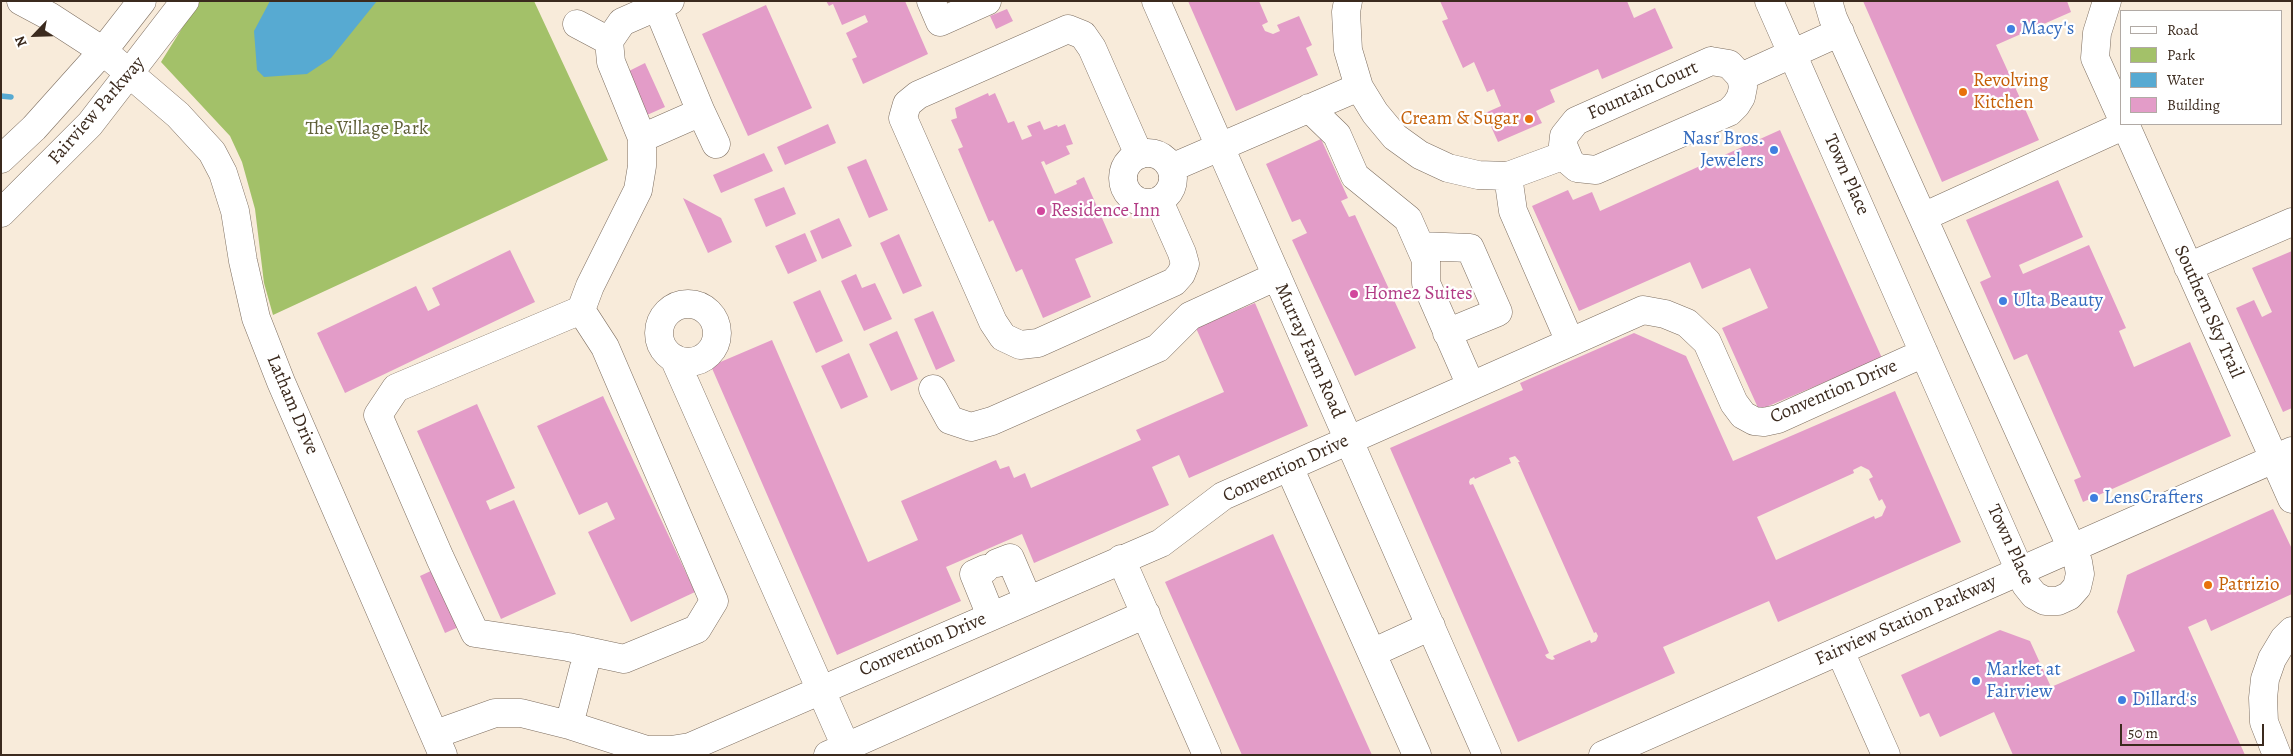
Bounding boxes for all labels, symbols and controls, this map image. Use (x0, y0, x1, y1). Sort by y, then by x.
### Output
north arrow (10, 10, 60, 60)
legend (2120, 10, 2283, 125)
place label: Macy's (2021, 18, 2074, 40)
text: Road (2167, 20, 2198, 40)
marker: Macy's (2005, 23, 2017, 35)
text: N (10, 33, 32, 50)
text: Park (2167, 45, 2195, 65)
street label: Fairview Parkway (44, 52, 150, 170)
street label: Fountain Court (1584, 56, 1702, 126)
place label: Revolving Kitchen (1973, 70, 2049, 114)
text: Water (2167, 70, 2204, 90)
marker: Revolving Kitchen (1957, 86, 1969, 98)
text: Building (2167, 95, 2220, 115)
place label: Cream & Sugar (1401, 108, 1519, 130)
marker: Cream & Sugar (1523, 113, 1535, 125)
park label: The Village Park (306, 118, 428, 140)
place label: Nasr Bros. Jewelers (1682, 128, 1764, 172)
street label: Town Place (1818, 131, 1874, 219)
marker: Nasr Bros. Jewelers (1768, 144, 1780, 156)
place label: Residence Inn (1051, 200, 1160, 222)
marker: Residence Inn (1035, 205, 1047, 217)
street label: Southern Sky Trail (2168, 242, 2248, 382)
street label: Murray Farm Road (1269, 280, 1349, 422)
place label: Home2 Suites (1364, 283, 1473, 305)
marker: Home2 Suites (1348, 288, 1360, 300)
place label: Ulta Beauty (2013, 290, 2103, 312)
marker: Ulta Beauty (1997, 295, 2009, 307)
street label: Latham Drive (261, 352, 323, 458)
street label: Convention Drive (1767, 355, 1901, 429)
street label: Convention Drive (1220, 430, 1352, 508)
place label: LensCrafters (2104, 487, 2203, 509)
marker: LensCrafters (2088, 492, 2100, 504)
street label: Town Place (1981, 501, 2039, 589)
street label: Fairview Station Parkway (1812, 571, 2000, 671)
place label: Patrizio (2218, 574, 2279, 596)
marker: Patrizio (2202, 579, 2214, 591)
street label: Convention Drive (856, 608, 990, 682)
place label: Market at Fairview (1986, 659, 2061, 703)
marker: Market at Fairview (1970, 675, 1982, 687)
place label: Dillard's (2132, 689, 2197, 711)
marker: Dillard's (2116, 694, 2128, 706)
scale bar (2123, 714, 2267, 746)
text: 50 m (2128, 723, 2158, 743)

